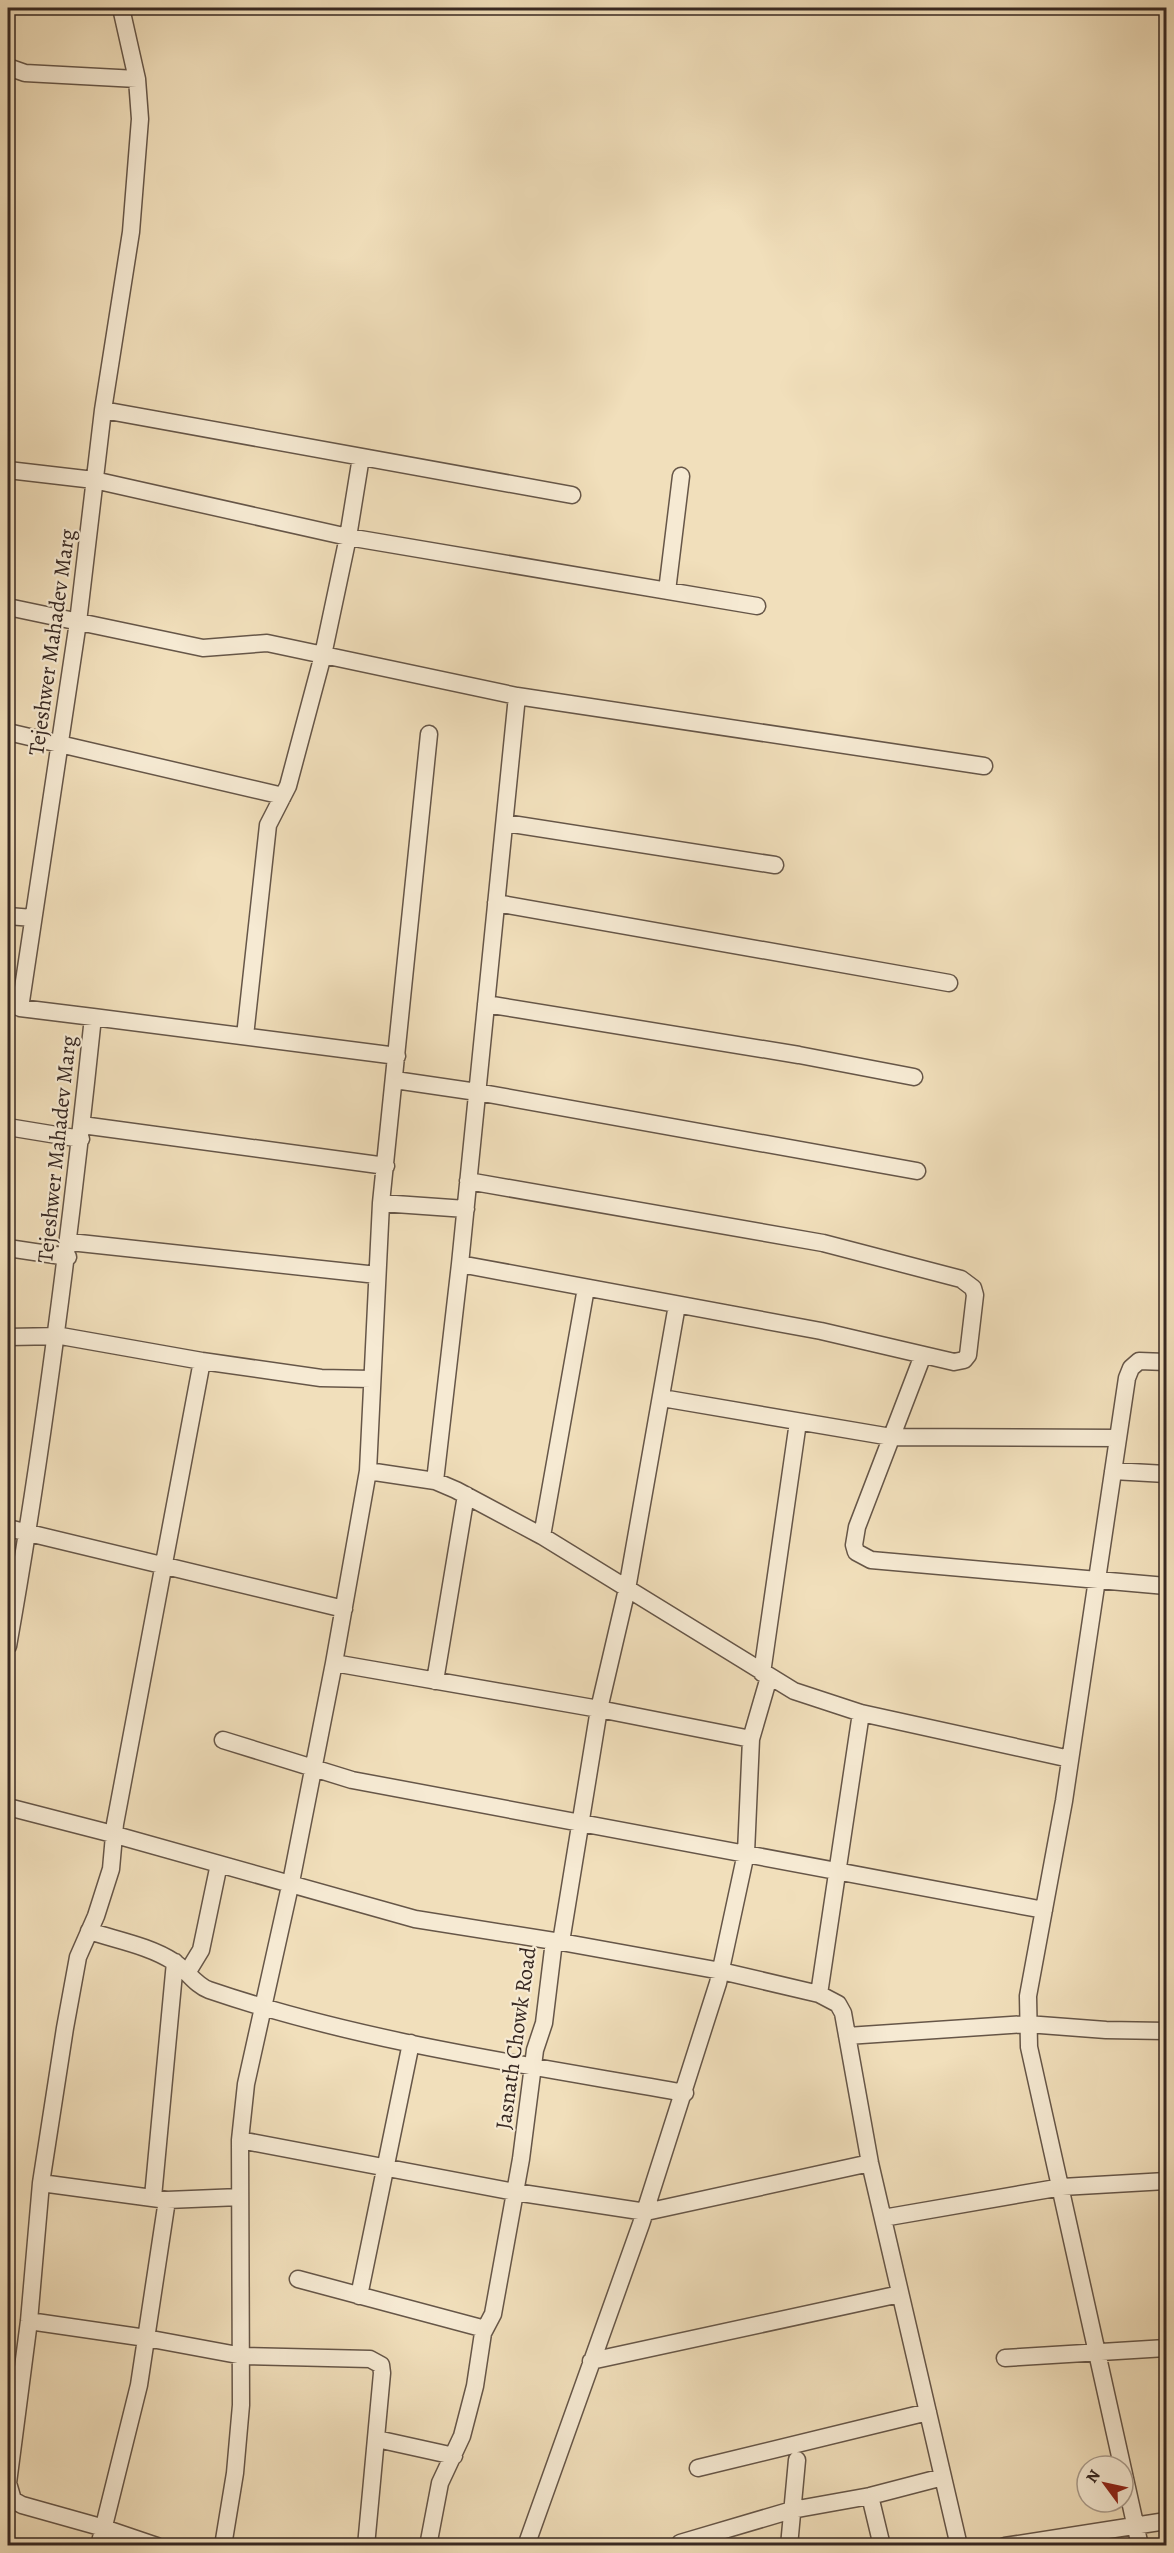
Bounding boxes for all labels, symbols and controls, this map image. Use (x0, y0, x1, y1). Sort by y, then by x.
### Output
street label: Tejeshwer Mahadev Marg (21, 527, 83, 757)
street label: Tejeshwer Mahadev Marg (30, 1034, 84, 1264)
street label: Jasnath Chowk Road (488, 1945, 544, 2131)
north arrow (1075, 2454, 1135, 2514)
text: N (1081, 2465, 1106, 2487)

